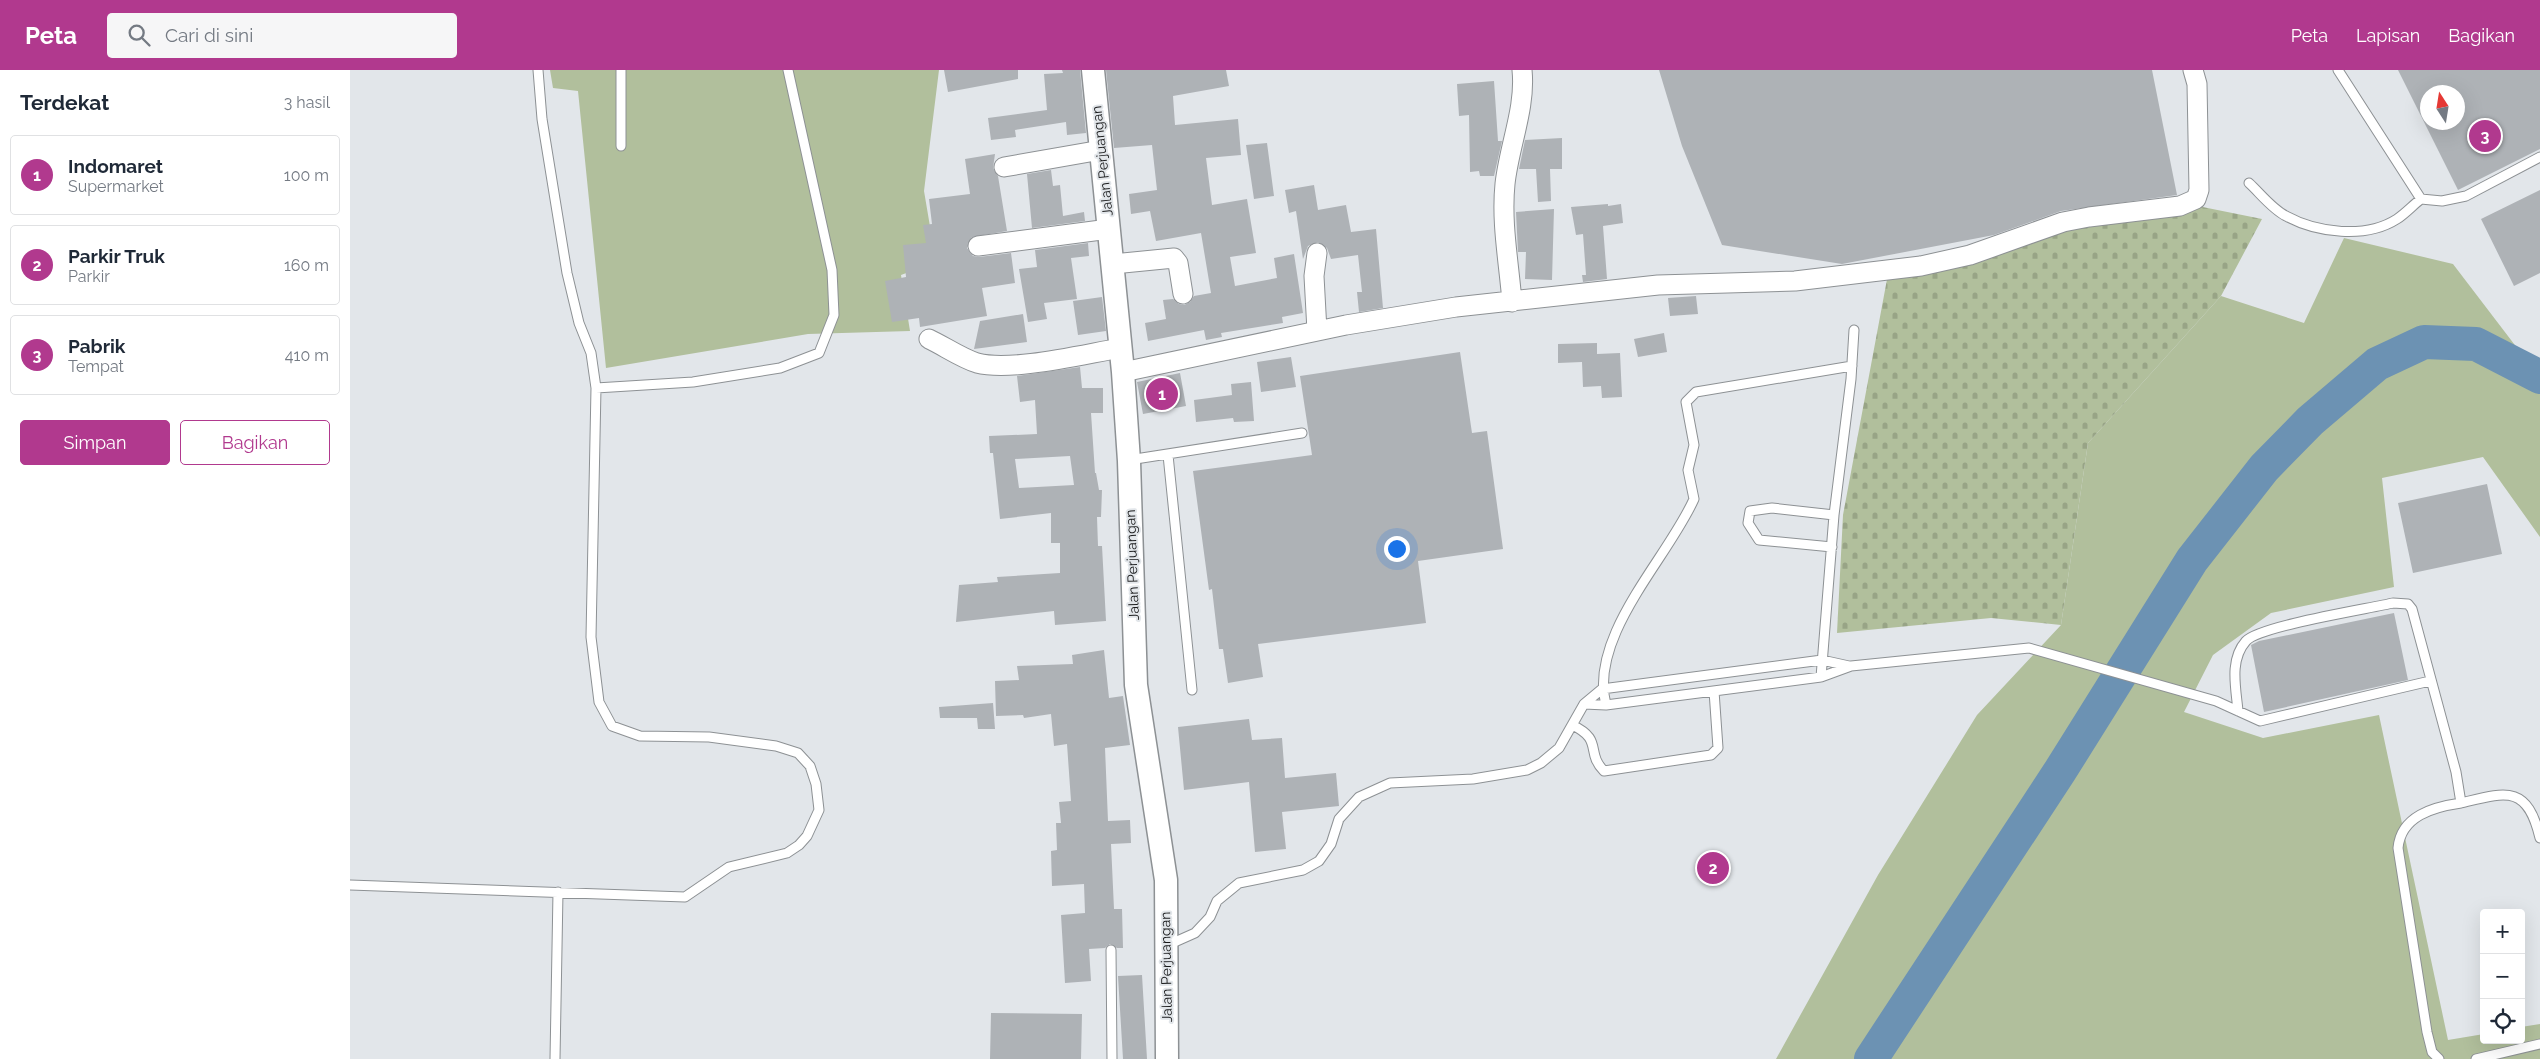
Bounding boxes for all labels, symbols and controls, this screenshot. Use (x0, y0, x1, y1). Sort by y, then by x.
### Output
search box (107, 13, 457, 58)
text: Peta (25, 21, 77, 50)
icon: search (125, 21, 153, 49)
text: Cari di sini (165, 24, 253, 46)
text: Peta (2291, 25, 2328, 46)
text: Lapisan (2356, 25, 2420, 46)
text: Bagikan (2448, 25, 2515, 46)
north arrow (2420, 85, 2465, 130)
text: Terdekat (20, 90, 109, 115)
text: 3 hasil (284, 93, 330, 112)
street label: Jalan Perjuangan (1088, 105, 1116, 217)
pin: 3 (2469, 117, 2501, 155)
text: Indomaret (68, 155, 163, 177)
text: 1 (33, 166, 41, 185)
text: 100 m (284, 166, 329, 185)
text: Supermarket (68, 177, 164, 196)
text: Parkir Truk (68, 245, 165, 267)
text: 2 (32, 256, 42, 275)
text: 160 m (284, 256, 329, 275)
text: Parkir (68, 267, 110, 286)
text: Pabrik (68, 335, 125, 357)
text: 3 (33, 346, 41, 365)
text: 410 m (285, 346, 329, 365)
text: Tempat (68, 357, 124, 376)
pin: 1 (1146, 375, 1178, 413)
button: Simpan (20, 420, 170, 465)
button: Bagikan (180, 420, 330, 465)
street label: Jalan Perjuangan (1122, 509, 1142, 621)
your location (1384, 536, 1410, 562)
pin: 2 (1697, 849, 1729, 887)
map controls (2480, 909, 2525, 1044)
button: + (2480, 909, 2525, 954)
street label: Jalan Perjuangan (1157, 911, 1175, 1023)
button: − (2480, 954, 2525, 999)
button: locate (2480, 999, 2525, 1044)

